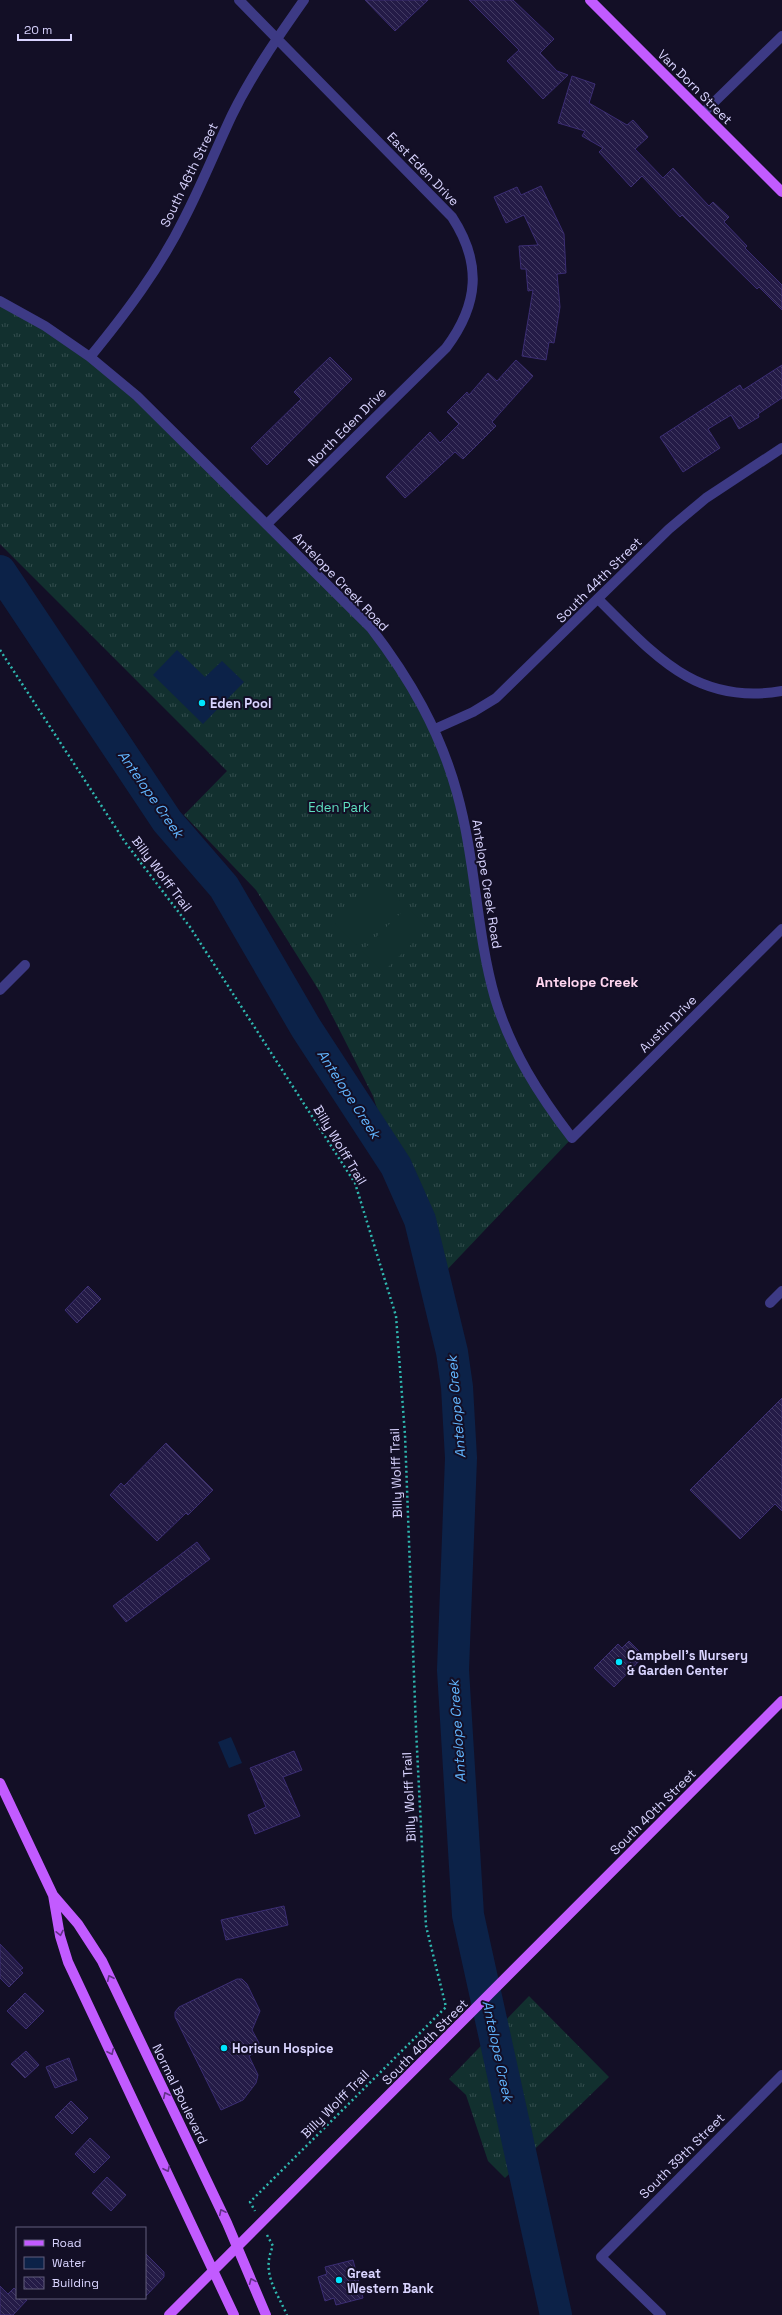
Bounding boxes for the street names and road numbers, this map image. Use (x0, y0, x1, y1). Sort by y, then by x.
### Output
street label: Van Dorn Street (654, 46, 736, 128)
street label: South 46th Street (156, 120, 222, 230)
street label: East Eden Drive (383, 128, 463, 210)
street label: North Eden Drive (304, 384, 390, 470)
street label: Antelope Creek Road (289, 529, 393, 635)
street label: South 44th Street (553, 533, 646, 626)
street label: Antelope Creek Road (468, 818, 506, 950)
street label: Billy Wolff Trail (128, 833, 196, 915)
street label: Austin Drive (636, 992, 700, 1056)
street label: Billy Wolff Trail (310, 1102, 370, 1188)
street label: Billy Wolff Trail (386, 1428, 406, 1518)
street label: Billy Wolff Trail (398, 1752, 420, 1842)
street label: South 40th Street (606, 1765, 700, 1859)
street label: South 40th Street (378, 1995, 472, 2089)
street label: Normal Boulevard (148, 2041, 212, 2147)
street label: Billy Wolff Trail (297, 2066, 373, 2142)
street label: South 39th Street (636, 2110, 728, 2202)

